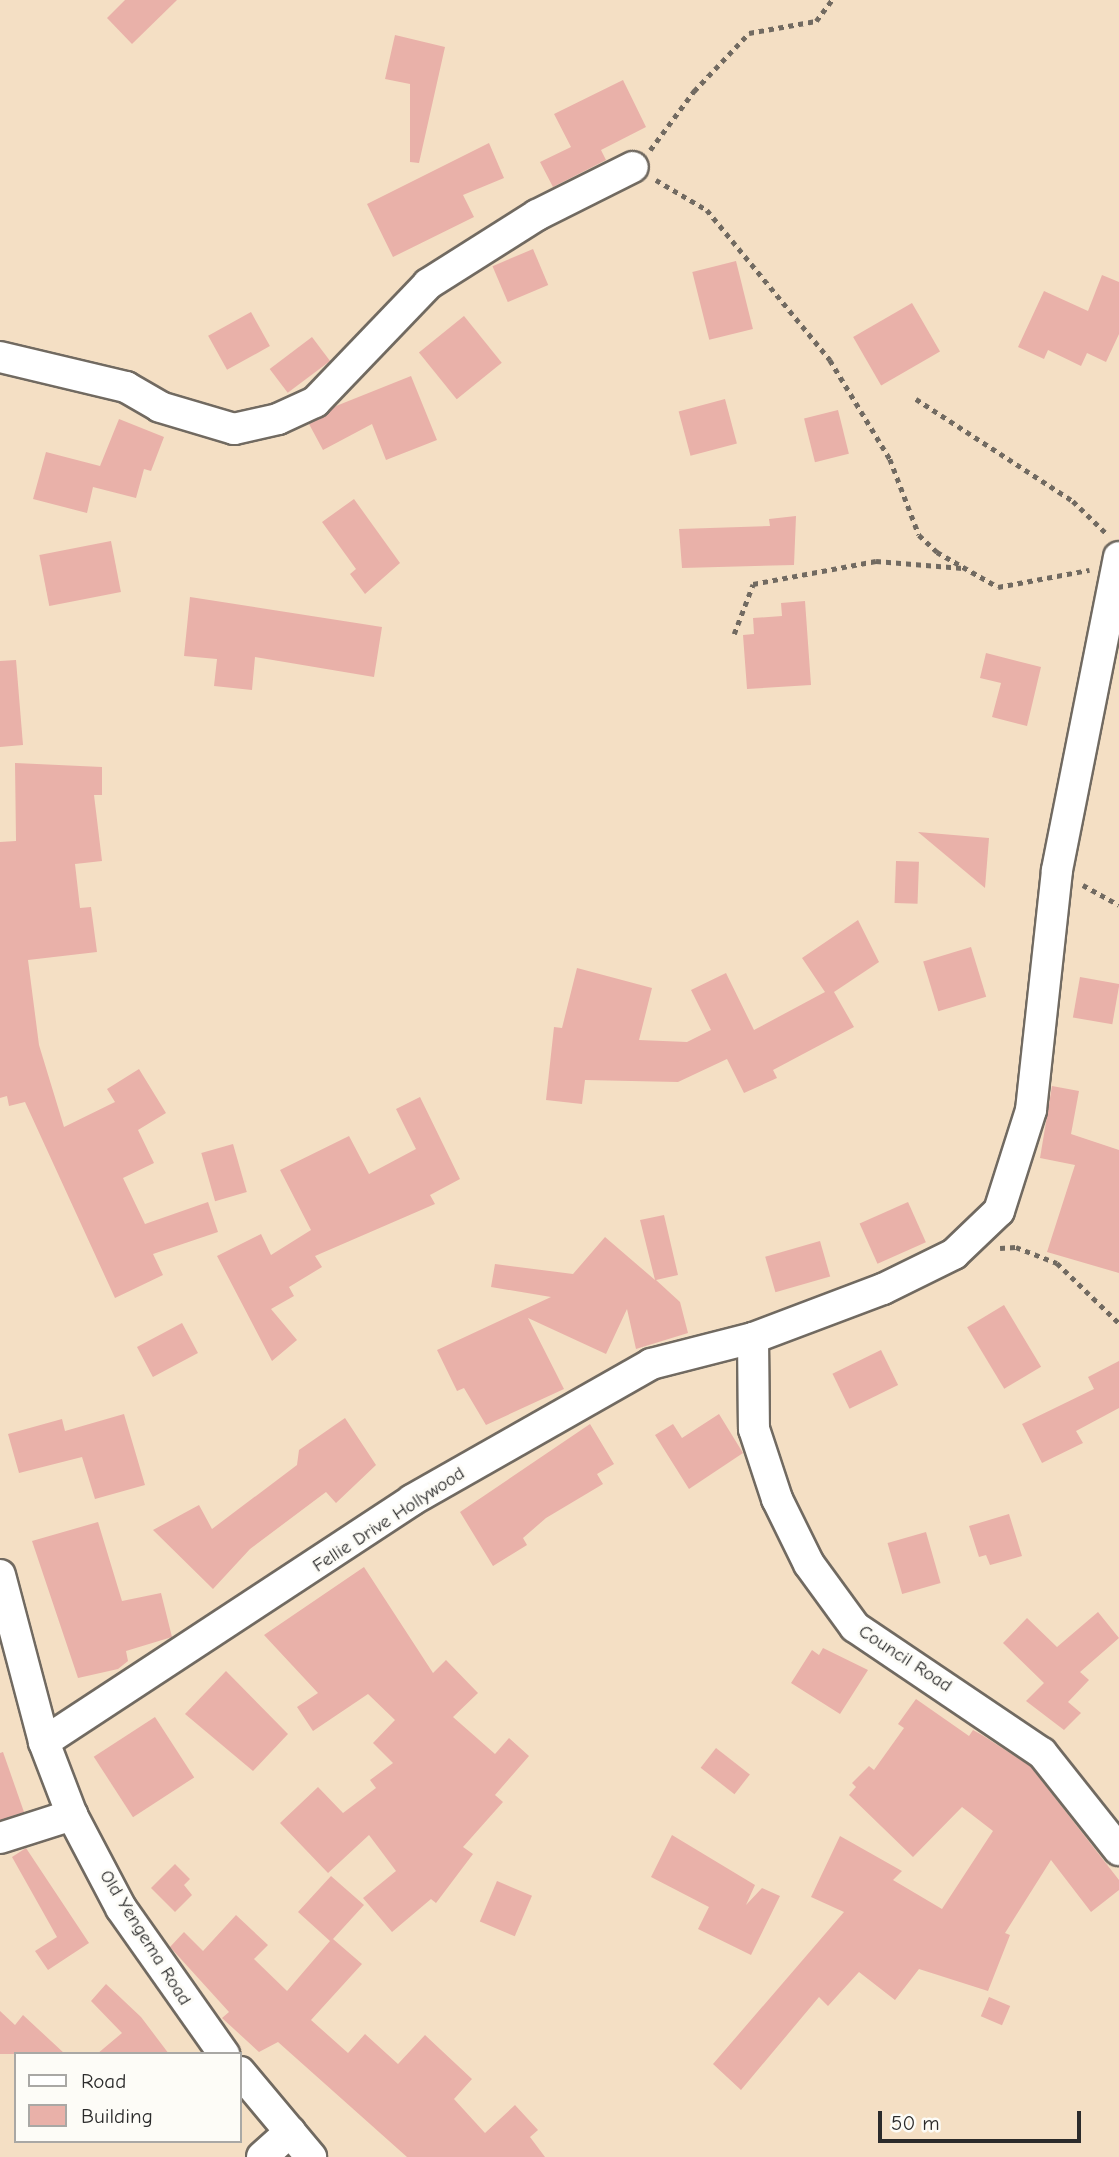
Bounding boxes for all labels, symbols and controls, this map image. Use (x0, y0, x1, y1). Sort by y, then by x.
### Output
street label: Fellie Drive Hollywood (309, 1462, 469, 1578)
street label: Council Road (854, 1620, 956, 1698)
street label: Old Yengema Road (94, 1866, 196, 2010)
legend (14, 2052, 242, 2143)
text: Road (81, 2069, 126, 2093)
scale bar (881, 2098, 1084, 2142)
text: Building (81, 2104, 153, 2128)
text: 50 m (891, 2111, 940, 2135)

